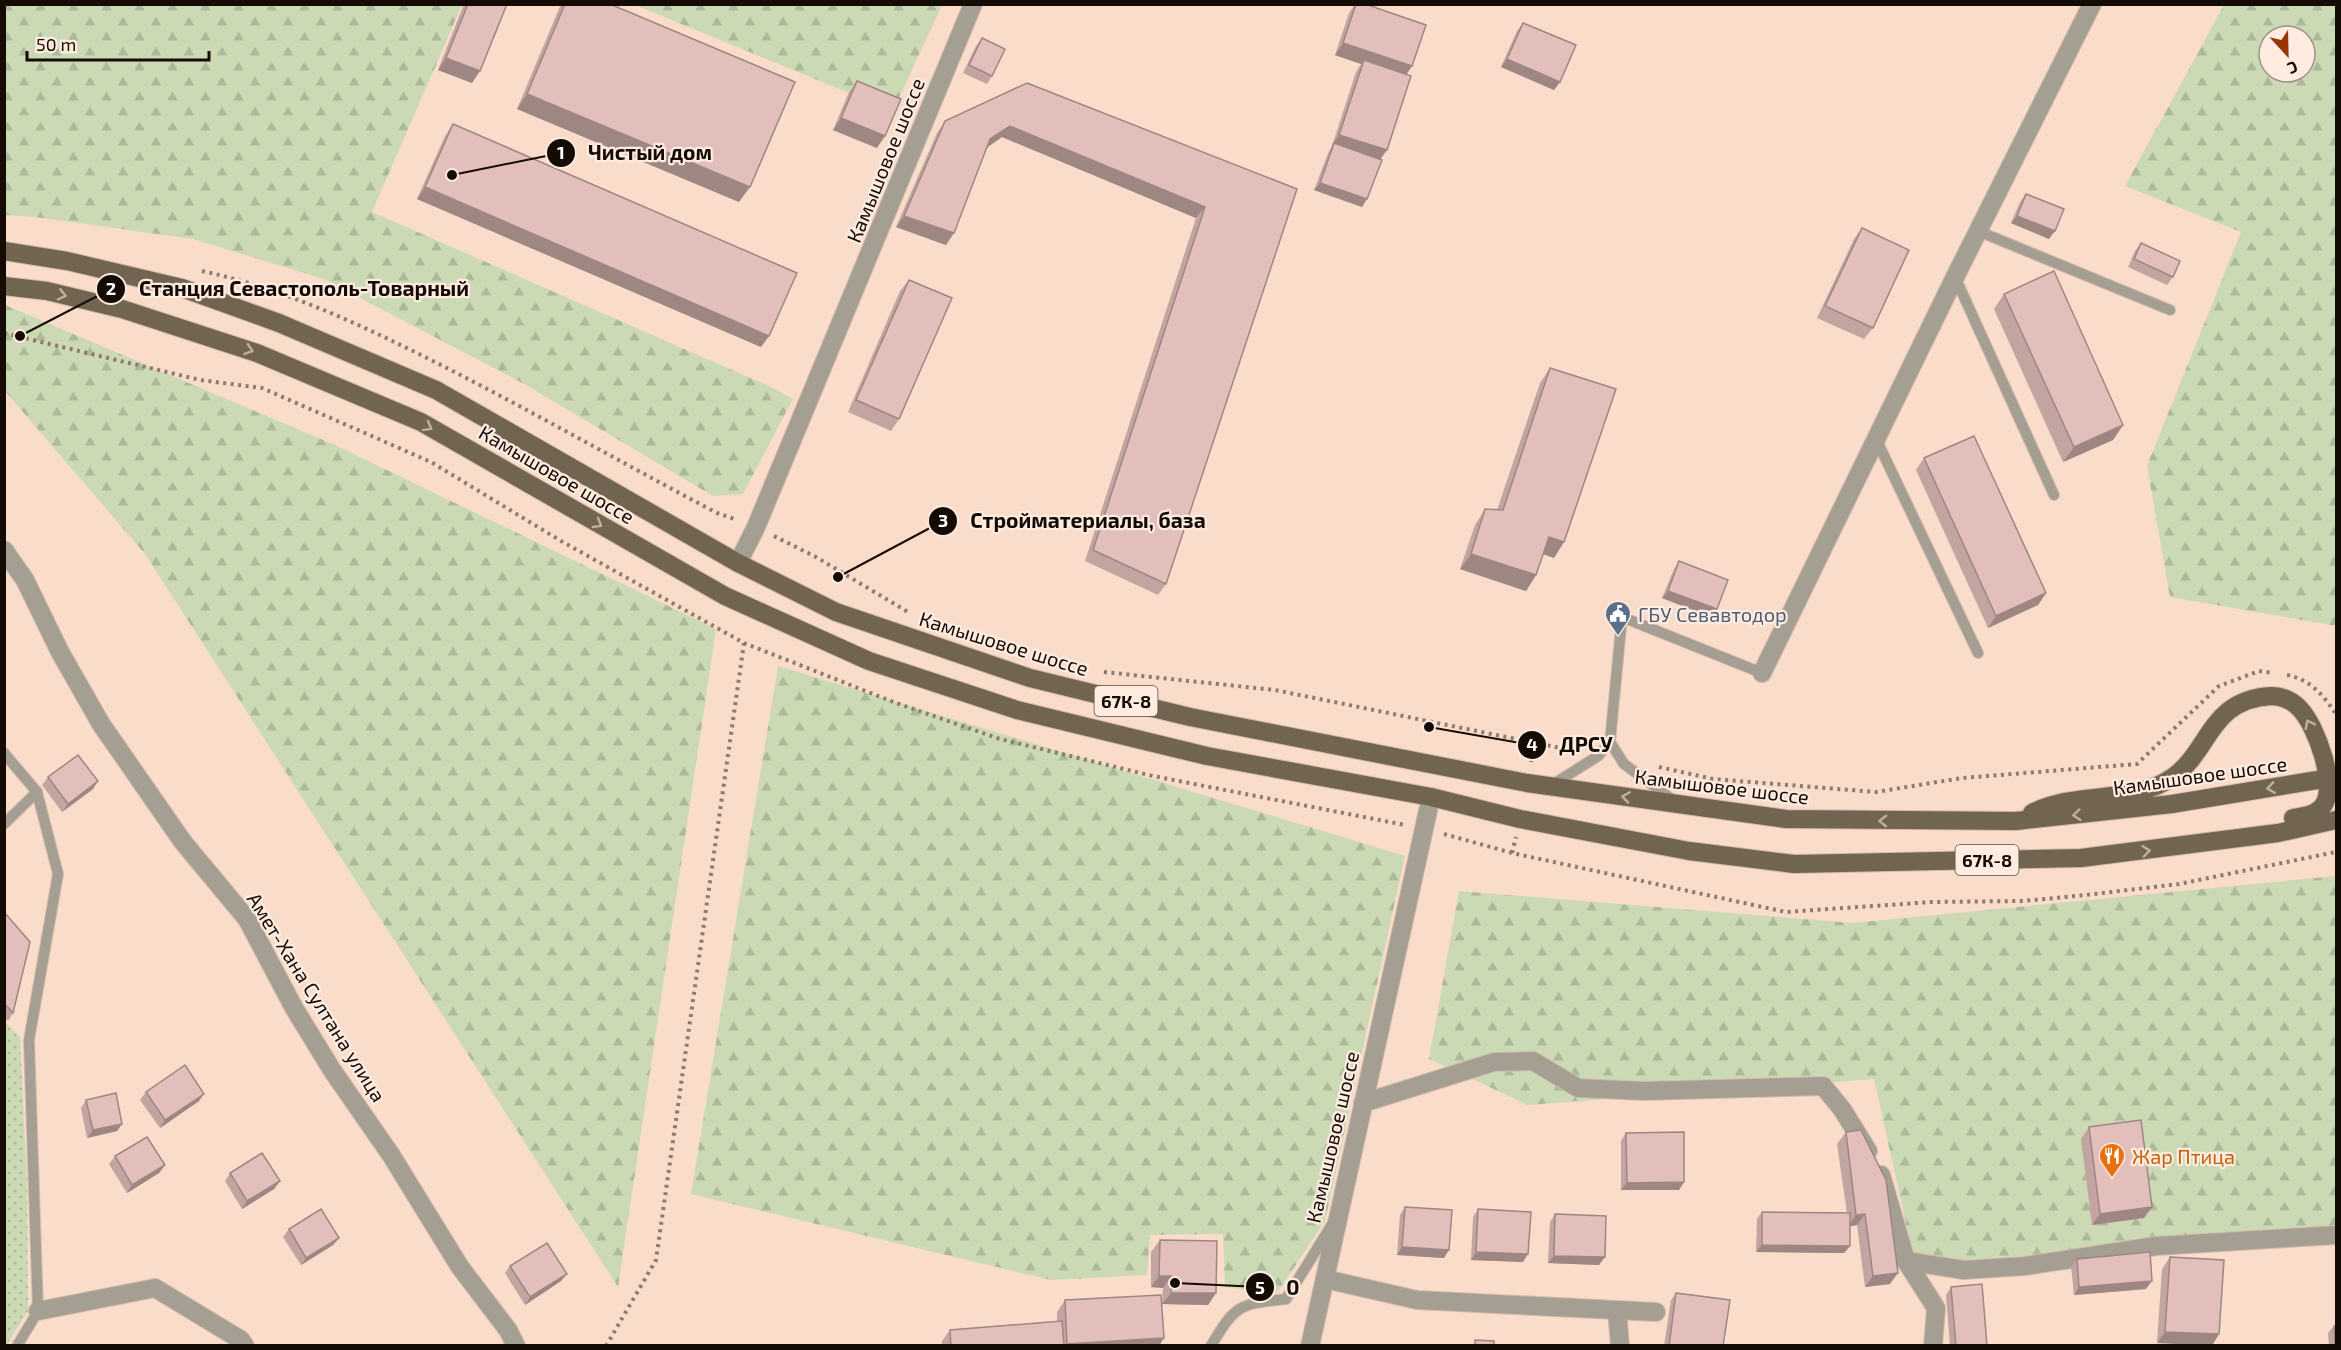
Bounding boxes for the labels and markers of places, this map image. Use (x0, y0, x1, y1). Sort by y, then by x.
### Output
callout: Чистый дом (546, 133, 724, 172)
callout: Станция Севастополь-Товарный (96, 269, 481, 308)
callout: Стройматериалы, база (928, 502, 1218, 541)
public building icon: ГБУ Севавтодор (1603, 599, 1633, 637)
place label: ГБУ Севавтодор (1638, 602, 1787, 626)
callout: ДРСУ (1517, 725, 1625, 764)
restaurant icon: Жар Птица (2097, 1141, 2127, 1179)
place label: Жар Птица (2132, 1144, 2235, 1168)
callout: 0 (1245, 1268, 1312, 1307)

